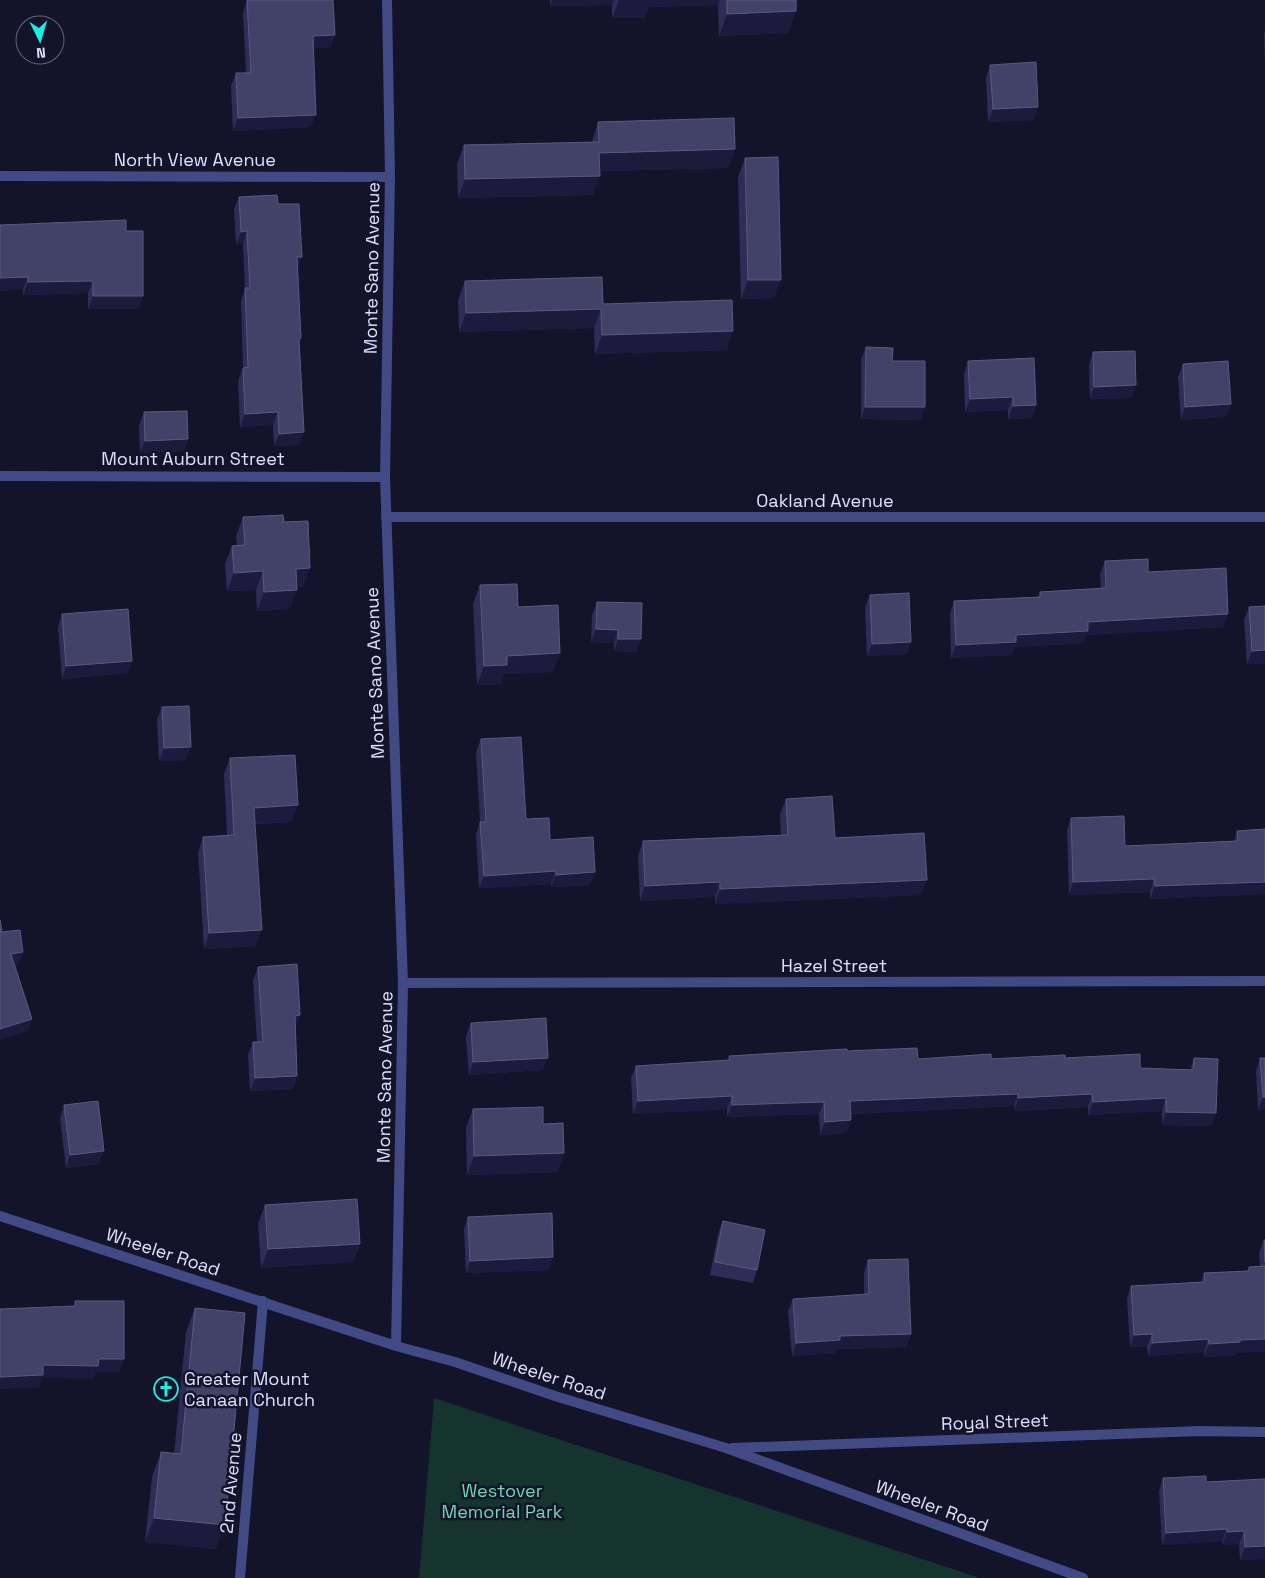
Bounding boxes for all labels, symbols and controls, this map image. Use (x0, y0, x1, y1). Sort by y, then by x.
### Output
north arrow (15, 15, 65, 65)
text: N (36, 44, 47, 62)
street label: North View Avenue (114, 148, 276, 171)
street label: Monte Sano Avenue (358, 182, 385, 354)
street label: Mount Auburn Street (101, 447, 285, 470)
street label: Oakland Avenue (756, 489, 894, 512)
street label: Monte Sano Avenue (360, 587, 389, 759)
street label: Hazel Street (781, 954, 887, 977)
street label: Monte Sano Avenue (371, 991, 398, 1163)
street label: Wheeler Road (103, 1222, 223, 1281)
street label: Wheeler Road (489, 1346, 609, 1405)
place label: Greater Mount Canaan Church (184, 1367, 315, 1411)
church icon: Greater Mount Canaan Church (153, 1376, 179, 1402)
street label: Royal Street (941, 1408, 1049, 1435)
street label: 2nd Avenue (215, 1431, 246, 1534)
street label: Wheeler Road (872, 1474, 992, 1537)
park label: Westover Memorial Park (442, 1479, 563, 1523)

